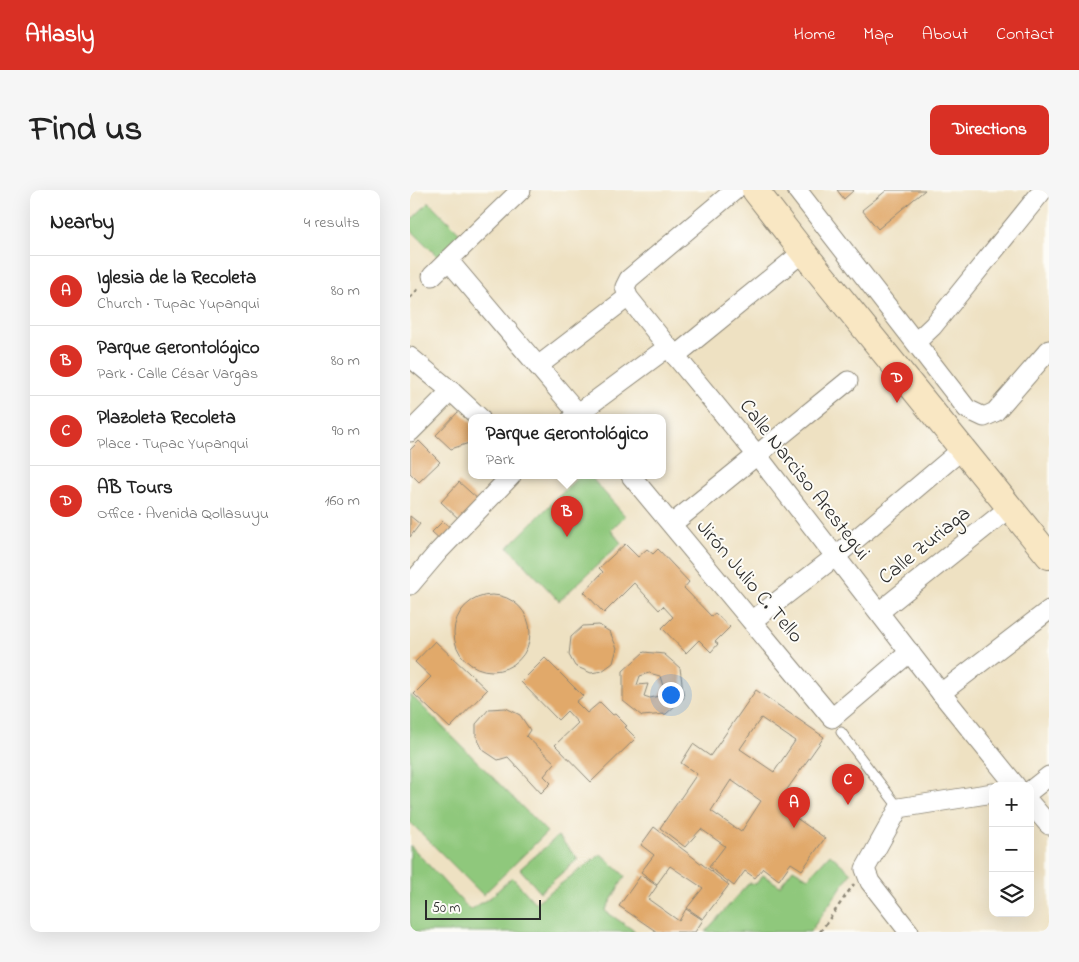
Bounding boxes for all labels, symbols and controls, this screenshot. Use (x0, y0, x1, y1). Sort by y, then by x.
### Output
text: Atlasly (25, 18, 94, 53)
text: Home (794, 22, 835, 48)
text: Map (863, 22, 894, 48)
text: About (922, 22, 968, 48)
text: Contact (996, 22, 1054, 48)
text: Find us (30, 105, 142, 156)
button: Directions (930, 105, 1049, 155)
text: Nearby (50, 208, 114, 238)
text: 4 results (304, 211, 360, 235)
text: Iglesia de la Recoleta (97, 265, 256, 292)
text: A (61, 279, 71, 303)
text: 80 m (331, 279, 360, 303)
text: Church · Tupac Yupanqui (97, 292, 260, 316)
text: Parque Gerontológico (97, 335, 260, 362)
text: B (61, 349, 71, 373)
text: 80 m (331, 349, 360, 373)
text: Park · Calle César Vargas (97, 362, 258, 386)
pin: D (881, 362, 913, 403)
street label: Calle Narciso Arestegui (730, 393, 877, 568)
text: Plazoleta Recoleta (97, 405, 236, 432)
popup (468, 414, 666, 479)
text: C (62, 419, 70, 443)
text: 90 m (332, 419, 360, 443)
text: Parque Gerontológico (486, 421, 648, 448)
text: Place · Tupac Yupanqui (97, 432, 248, 456)
text: Park (486, 448, 515, 472)
text: AB Tours (97, 475, 173, 502)
text: D (60, 489, 72, 513)
text: 160 m (325, 489, 360, 513)
pin: B (551, 496, 583, 537)
street label: Calle Zuriaga (872, 499, 979, 594)
text: Office · Avenida Qollasuyu (97, 502, 269, 526)
street label: Jirón Julio C. Tello (688, 514, 810, 650)
your location (658, 682, 684, 708)
pin: C (832, 764, 864, 805)
map controls (989, 782, 1034, 917)
button: + (989, 782, 1034, 827)
pin: A (778, 787, 810, 828)
button: − (989, 827, 1034, 872)
button: layers (989, 872, 1034, 917)
scale bar (425, 897, 541, 920)
text: 50 m (432, 898, 460, 919)

